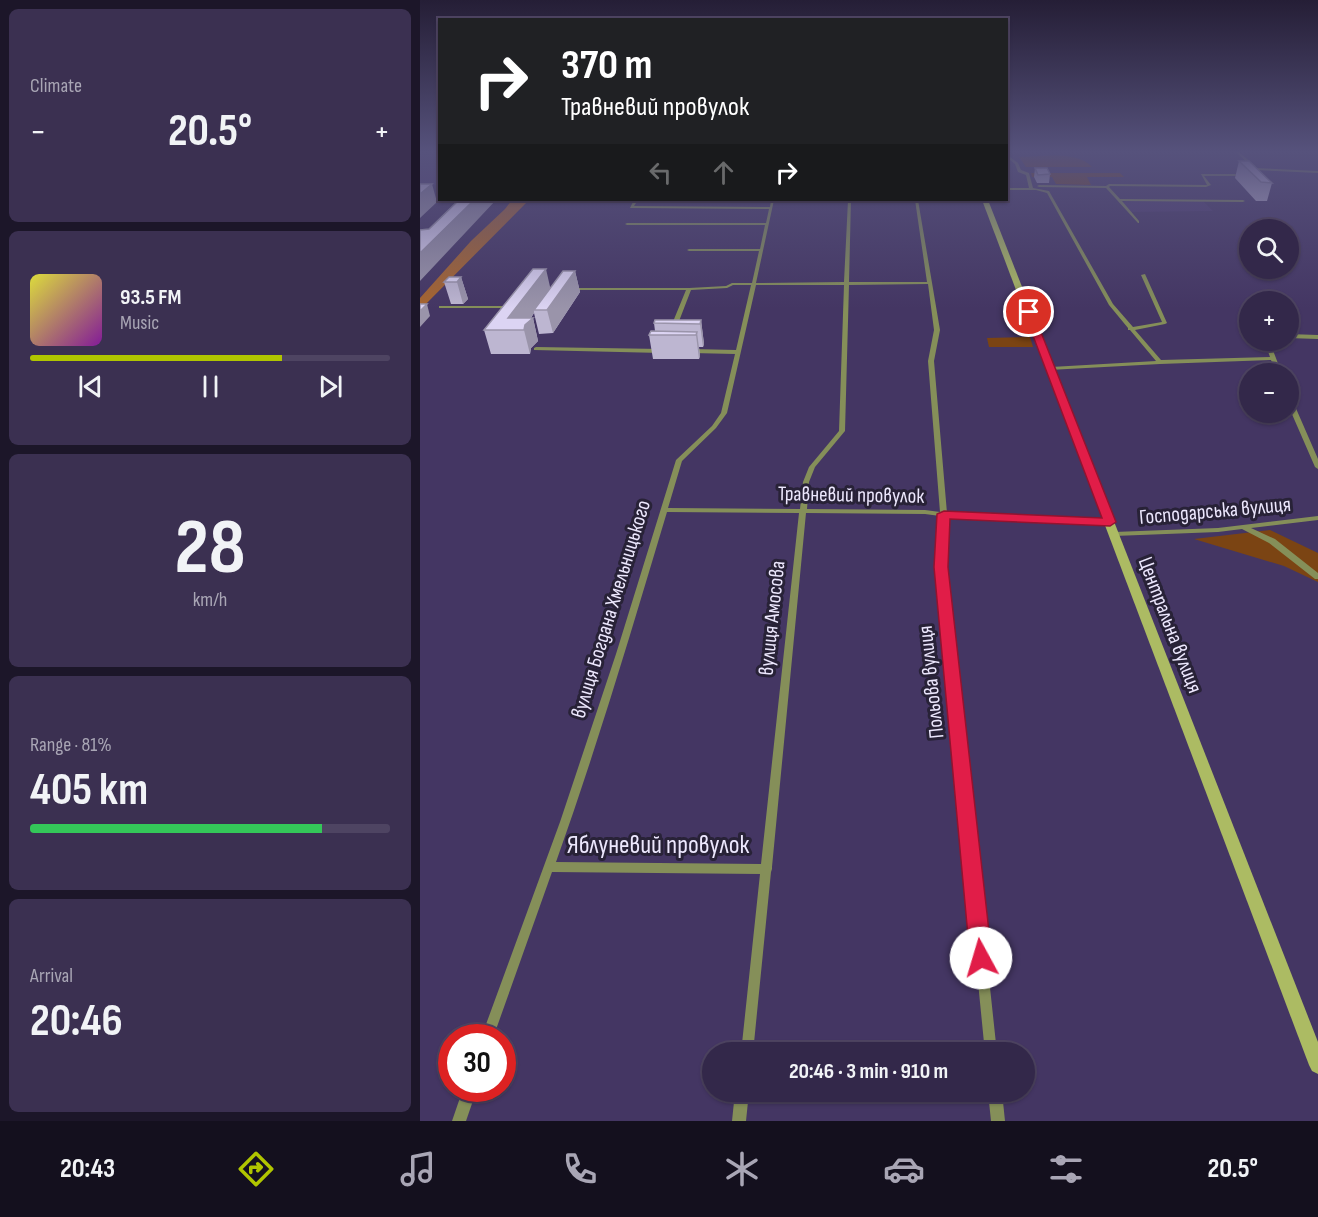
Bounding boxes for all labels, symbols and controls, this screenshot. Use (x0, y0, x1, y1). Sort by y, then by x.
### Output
text: 370 m (561, 40, 652, 91)
icon: right (462, 42, 540, 120)
text: Climate (30, 74, 82, 98)
text: Травневий провулок (561, 91, 749, 123)
text: 20.5° (168, 104, 252, 159)
text: − (30, 112, 46, 152)
text: + (374, 112, 390, 152)
icon: left (644, 156, 677, 189)
icon: ahead (707, 156, 740, 189)
icon: right (770, 156, 803, 189)
map controls (1239, 219, 1299, 423)
button: search (1239, 219, 1299, 279)
text: 93.5 FM (120, 284, 182, 311)
pin (1003, 286, 1054, 337)
button: + (1239, 291, 1299, 351)
icon: arrive (1012, 295, 1045, 328)
text: Music (120, 311, 159, 335)
button: − (1239, 363, 1299, 423)
icon: previous (74, 370, 107, 403)
icon: pause (194, 370, 227, 403)
icon: next (314, 370, 347, 403)
street label: Травневий провулок (778, 481, 924, 509)
street label: Господарська вулиця (1138, 492, 1292, 530)
street label: вулиця Богдана Хмельницького (566, 497, 656, 721)
text: 28 (175, 502, 245, 595)
street label: Центральна вулиця (1133, 553, 1207, 697)
street label: вулиця Амосова (754, 559, 790, 677)
text: km/h (193, 588, 227, 612)
street label: Польова вулиця (913, 624, 949, 740)
text: Range · 81% (30, 733, 112, 757)
text: 405 km (30, 763, 148, 818)
street label: Яблуневий провулок (567, 830, 749, 861)
position arrow (949, 926, 1013, 990)
text: Arrival (30, 964, 73, 988)
text: 20:46 (30, 994, 123, 1049)
speed limit sign: 30 (438, 1024, 516, 1102)
text: 20:46 · 3 min · 910 m (789, 1058, 948, 1085)
icon: directions (235, 1148, 277, 1190)
icon: music (397, 1148, 439, 1190)
icon: phone (559, 1148, 601, 1190)
icon: climate (721, 1148, 763, 1190)
icon: car (883, 1148, 925, 1190)
icon: filters (1045, 1148, 1087, 1190)
text: 20:43 (60, 1153, 115, 1185)
text: 20.5° (1207, 1153, 1258, 1185)

